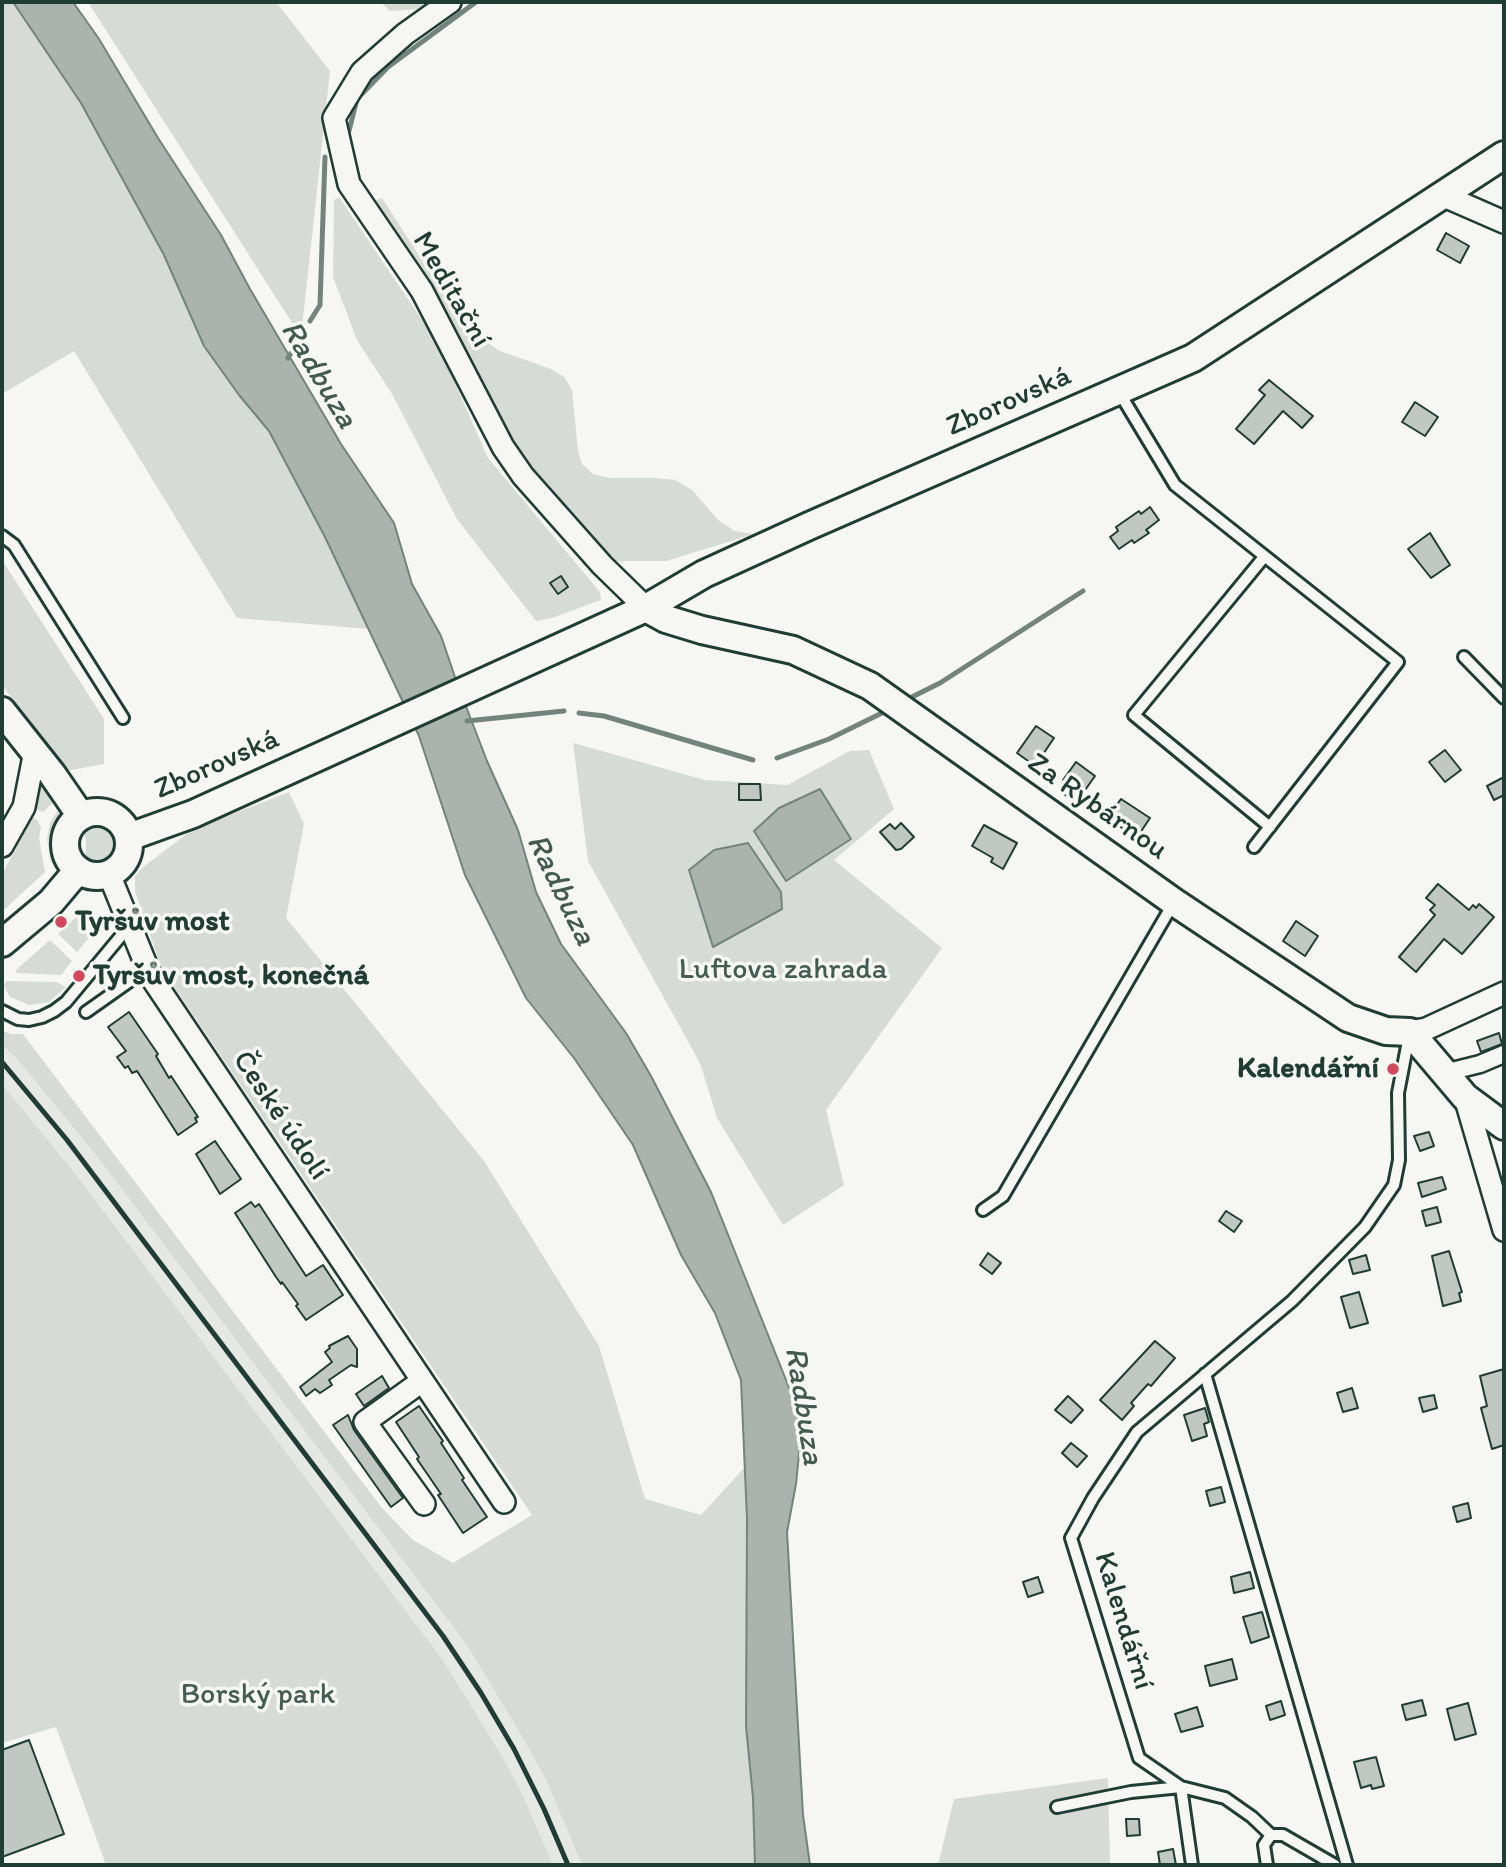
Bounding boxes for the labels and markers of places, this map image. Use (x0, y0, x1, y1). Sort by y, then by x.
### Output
place label: Tyršův most (75, 904, 230, 940)
marker: Tyršův most (53, 914, 69, 930)
place label: Tyršův most, konečná (93, 958, 369, 994)
marker: Tyršův most, konečná (71, 968, 87, 984)
place label: Kalendářní (1237, 1051, 1379, 1087)
marker: Kalendářní (1385, 1061, 1401, 1077)

